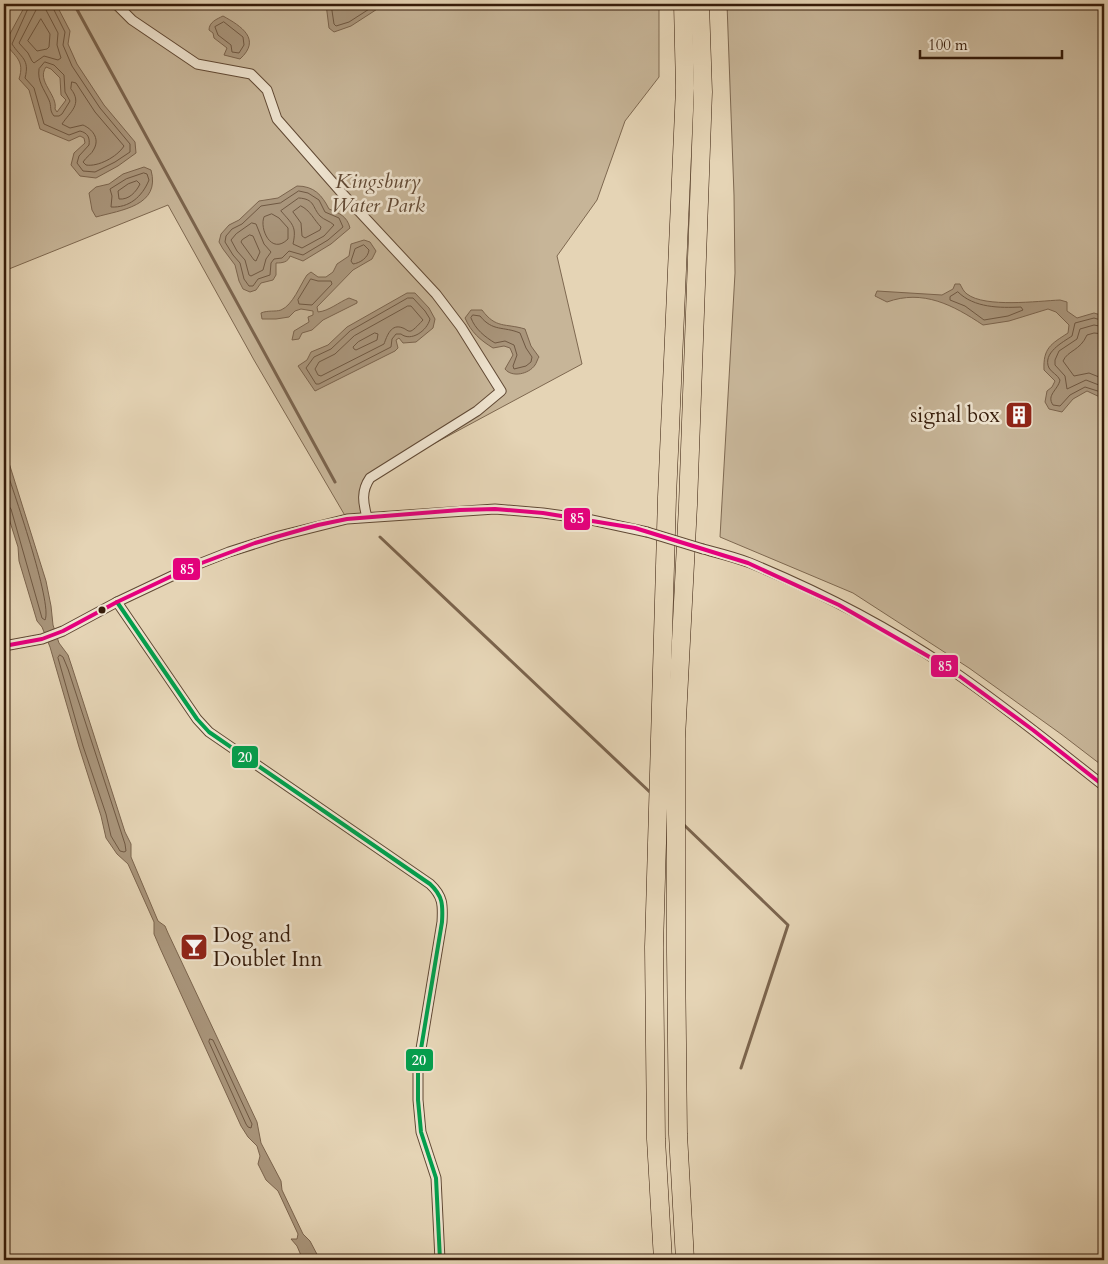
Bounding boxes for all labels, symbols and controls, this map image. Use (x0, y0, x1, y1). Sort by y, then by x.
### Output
scale bar (920, 28, 1063, 60)
text: 100 m (928, 35, 968, 55)
park label: Kingsbury Water Park (331, 167, 426, 220)
building icon: signal box (1004, 400, 1034, 430)
place label: signal box (910, 401, 1001, 430)
line badge: 85 (563, 507, 591, 531)
text: 85 (570, 509, 584, 528)
line badge: 85 (172, 557, 201, 581)
text: 85 (180, 560, 194, 579)
unlabelled marker (97, 605, 107, 615)
line badge: 85 (930, 654, 959, 678)
text: 85 (938, 657, 952, 676)
line badge: 20 (231, 745, 259, 769)
text: 20 (238, 748, 252, 767)
place label: Dog and Doublet Inn (213, 921, 322, 974)
bar icon: Dog and Doublet Inn (179, 932, 209, 962)
line badge: 20 (405, 1048, 434, 1072)
text: 20 (412, 1051, 426, 1070)

